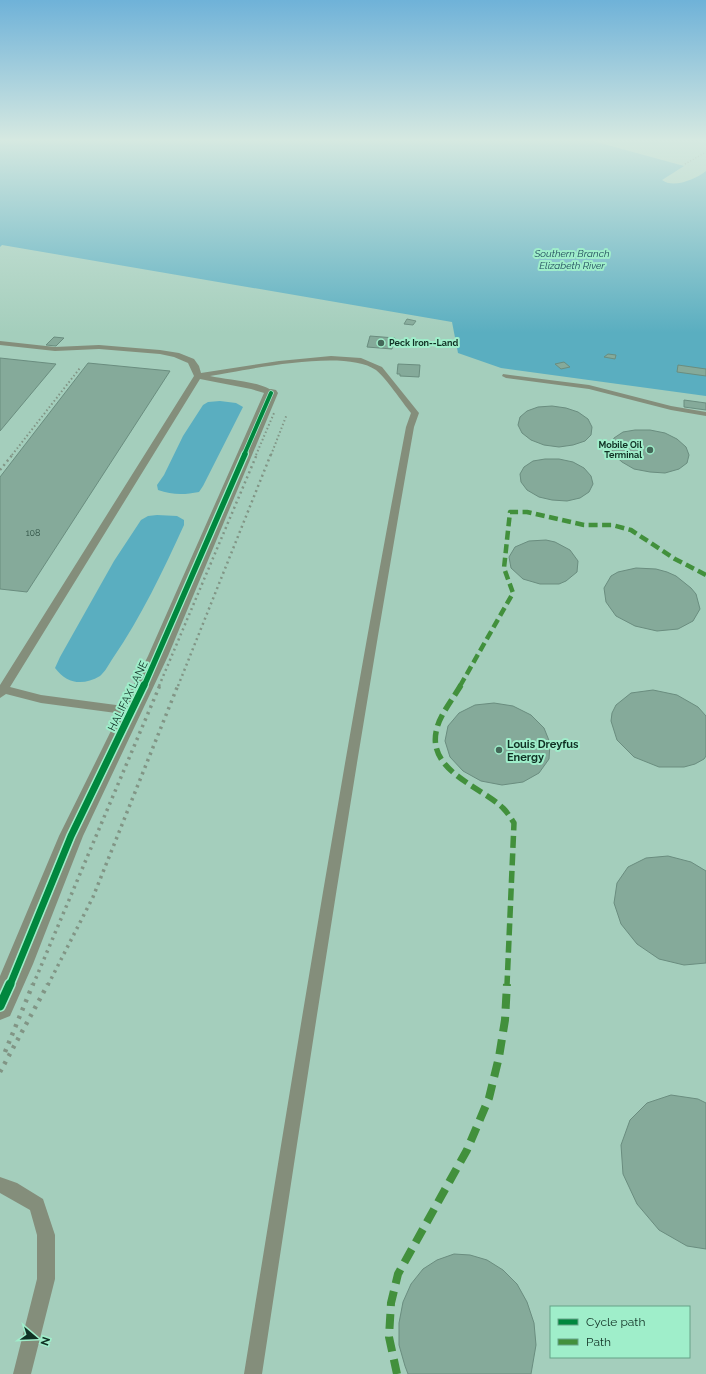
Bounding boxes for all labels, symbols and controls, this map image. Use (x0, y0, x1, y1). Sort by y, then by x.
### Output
water label: Southern Branch Elizabeth River (533, 248, 610, 271)
marker: Peck Iron--Land (376, 338, 386, 348)
place label: Peck Iron--Land (389, 338, 458, 348)
place label: Mobile Oil Terminal (599, 440, 642, 460)
marker: Mobile Oil Terminal (645, 445, 655, 455)
house number: 108 (26, 528, 40, 538)
street label: HALIFAX LANE (105, 658, 151, 733)
place label: Louis Dreyfus Energy (507, 738, 579, 764)
marker: Louis Dreyfus Energy (494, 745, 504, 755)
legend (550, 1306, 690, 1358)
text: Cycle path (586, 1315, 645, 1329)
north arrow (16, 1318, 56, 1358)
text: N (37, 1335, 52, 1347)
text: Path (586, 1335, 611, 1349)

